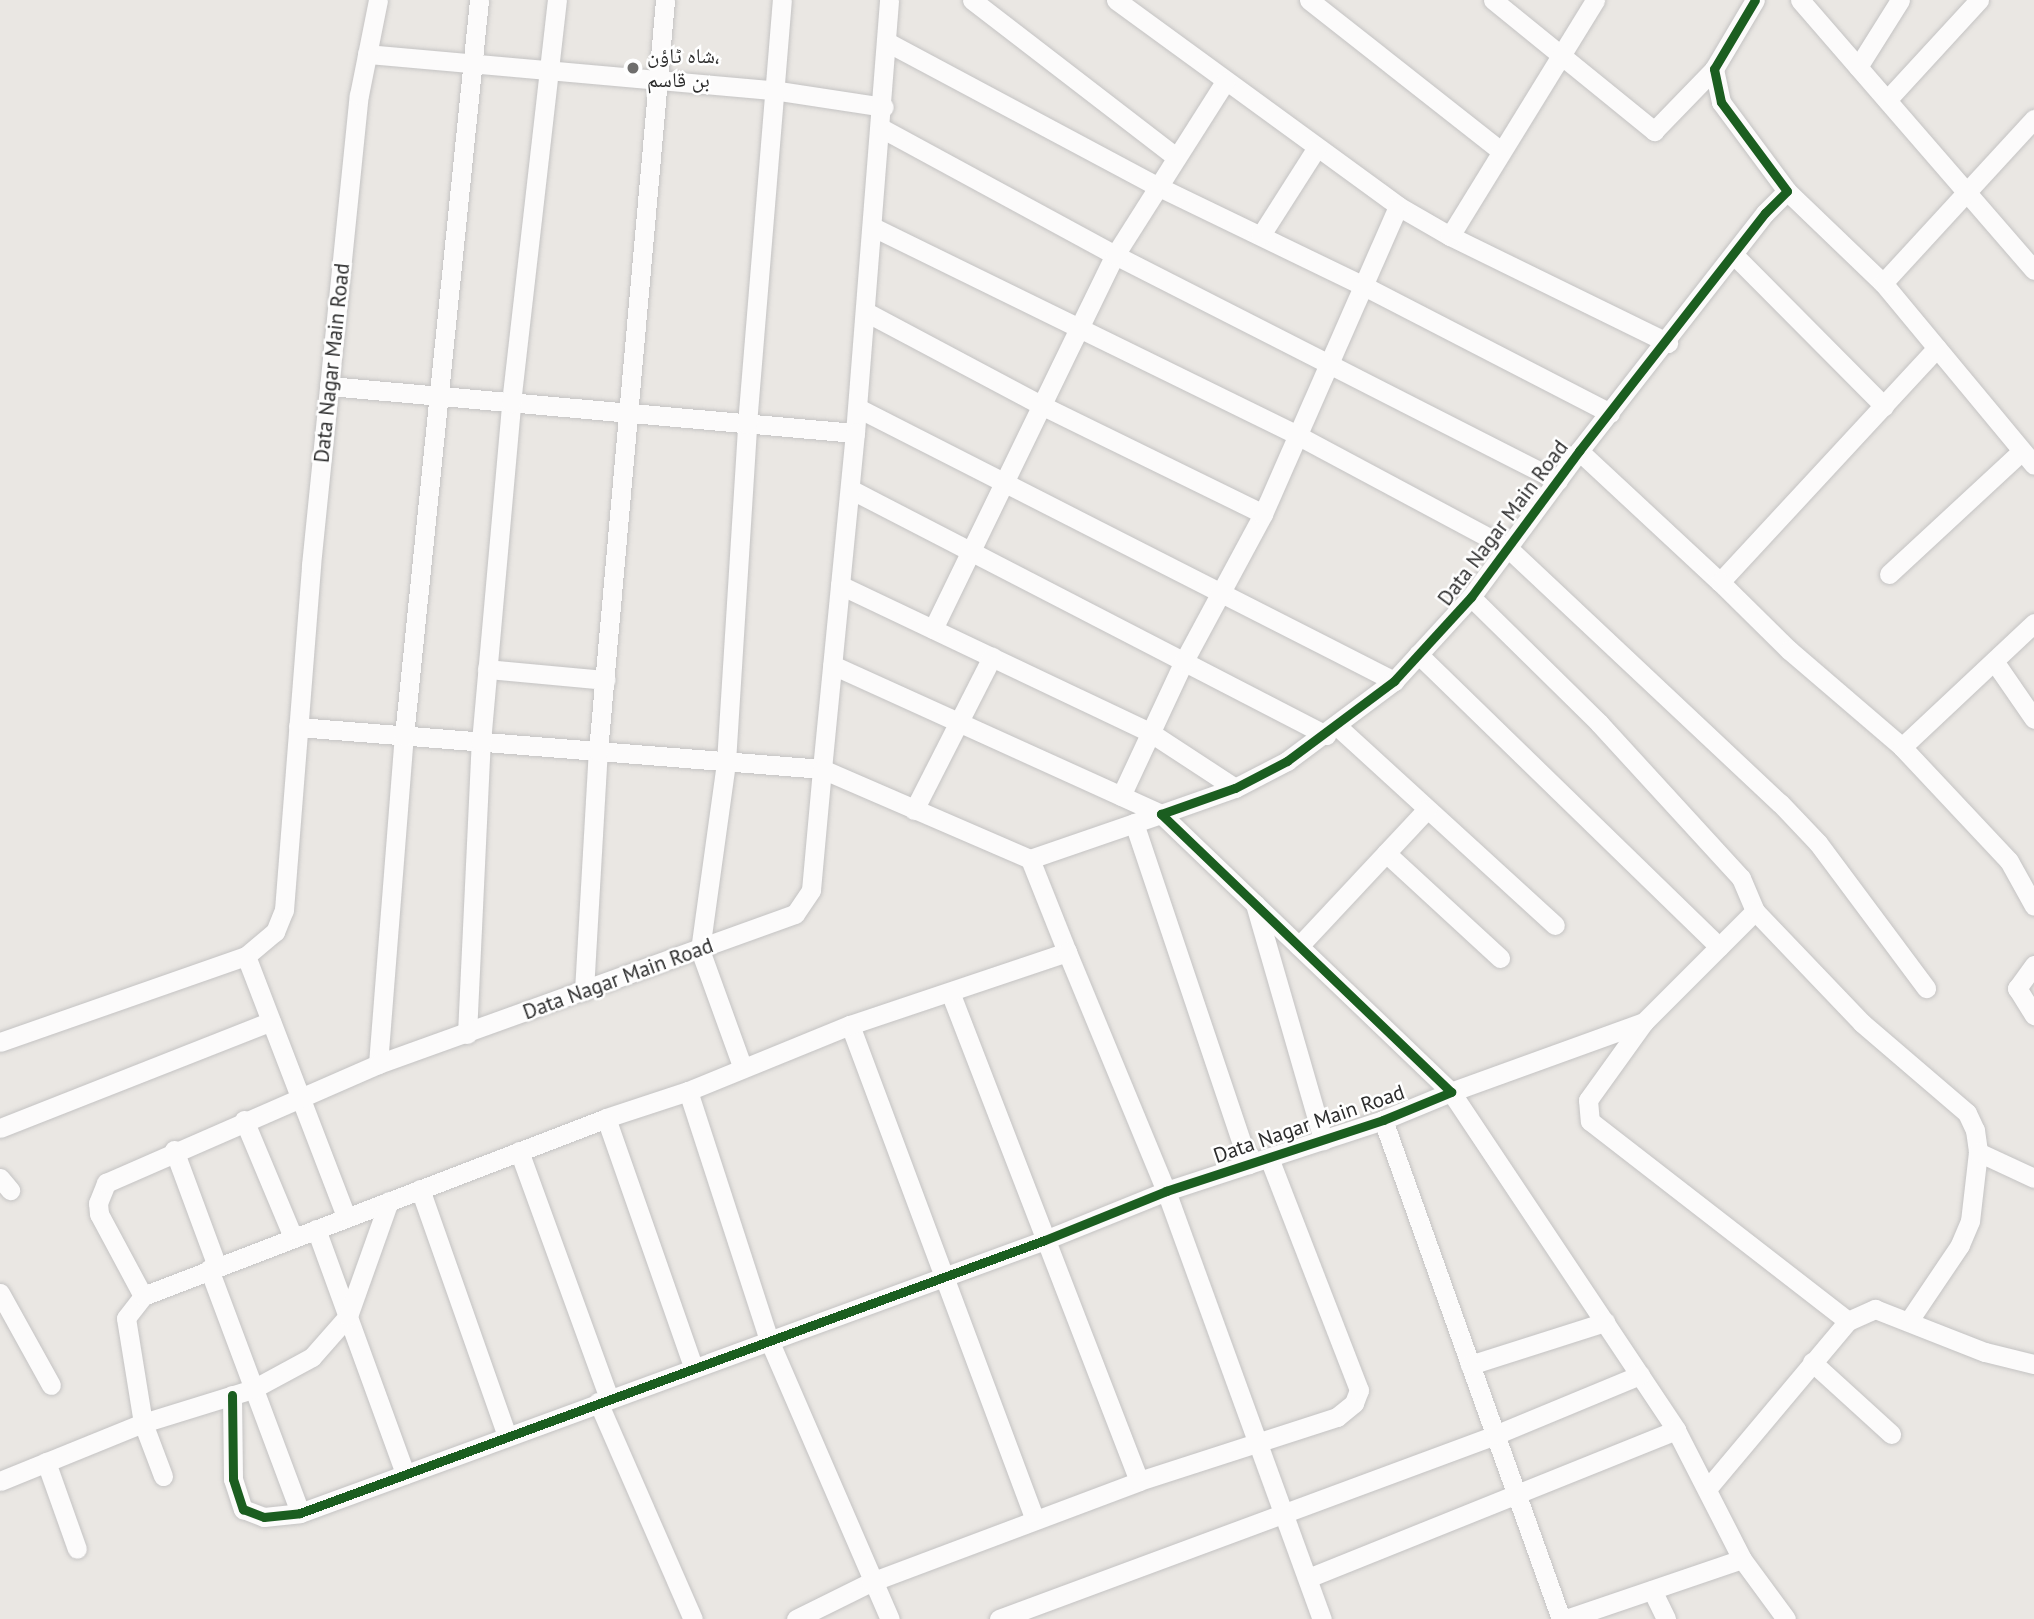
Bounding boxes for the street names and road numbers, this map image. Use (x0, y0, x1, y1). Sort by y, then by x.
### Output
street label: Data Nagar Main Road (309, 262, 355, 464)
street label: Data Nagar Main Road (1433, 435, 1573, 611)
street label: Data Nagar Main Road (519, 933, 717, 1025)
street label: Data Nagar Main Road (1210, 1079, 1408, 1169)

